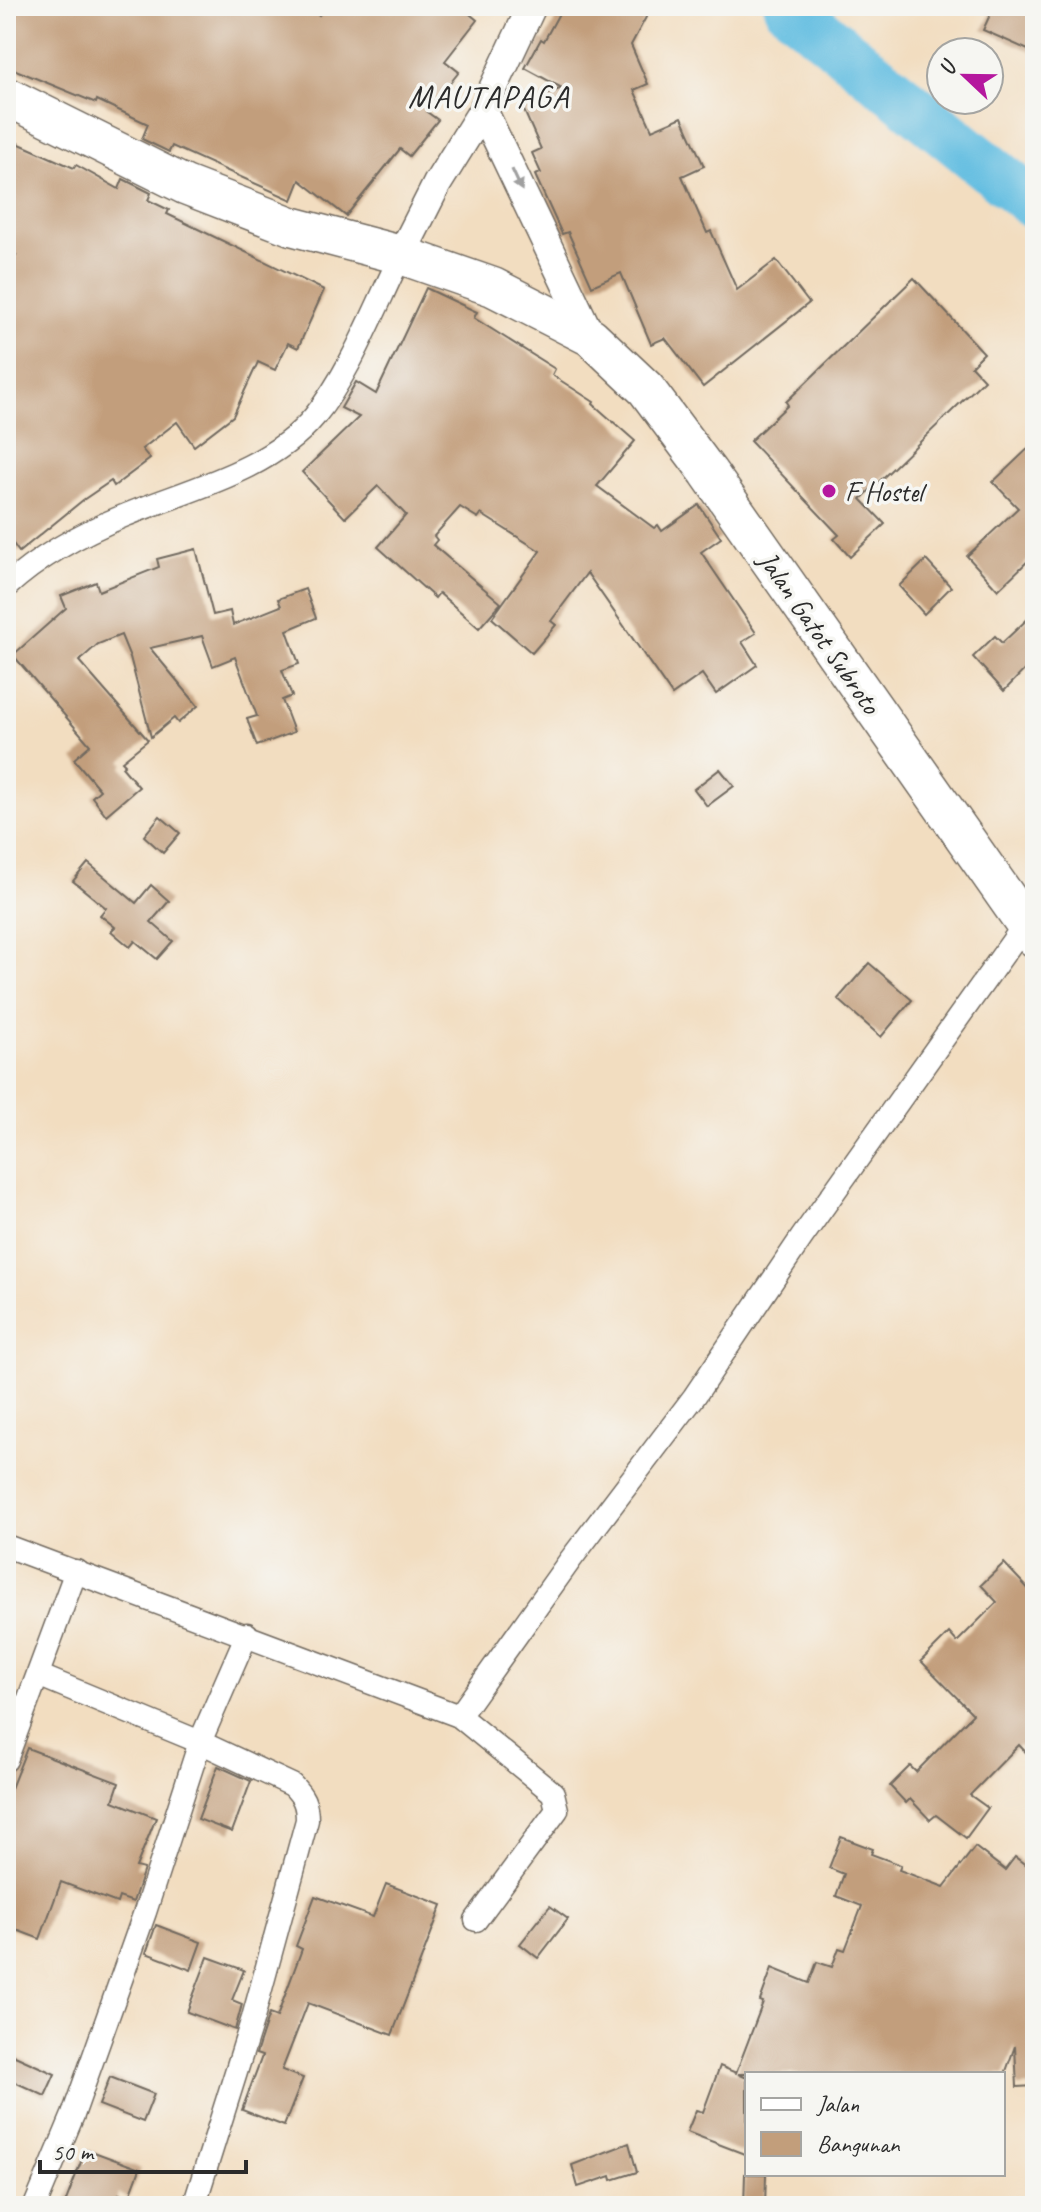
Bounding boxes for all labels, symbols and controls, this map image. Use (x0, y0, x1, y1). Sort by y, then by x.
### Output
north arrow (925, 36, 1005, 116)
text: U (932, 55, 964, 79)
district label: MAUTAPAGA (408, 76, 570, 117)
one-way arrow (510, 169, 524, 192)
place label: F Hostel (845, 474, 928, 509)
marker: F Hostel (820, 482, 838, 500)
street label: Jalan Gatot Subroto (749, 543, 890, 722)
legend (745, 2072, 1005, 2176)
text: Jalan (816, 2089, 859, 2119)
scale bar (40, 2124, 246, 2174)
text: Bangunan (817, 2129, 901, 2159)
text: 50 m (52, 2137, 95, 2167)

